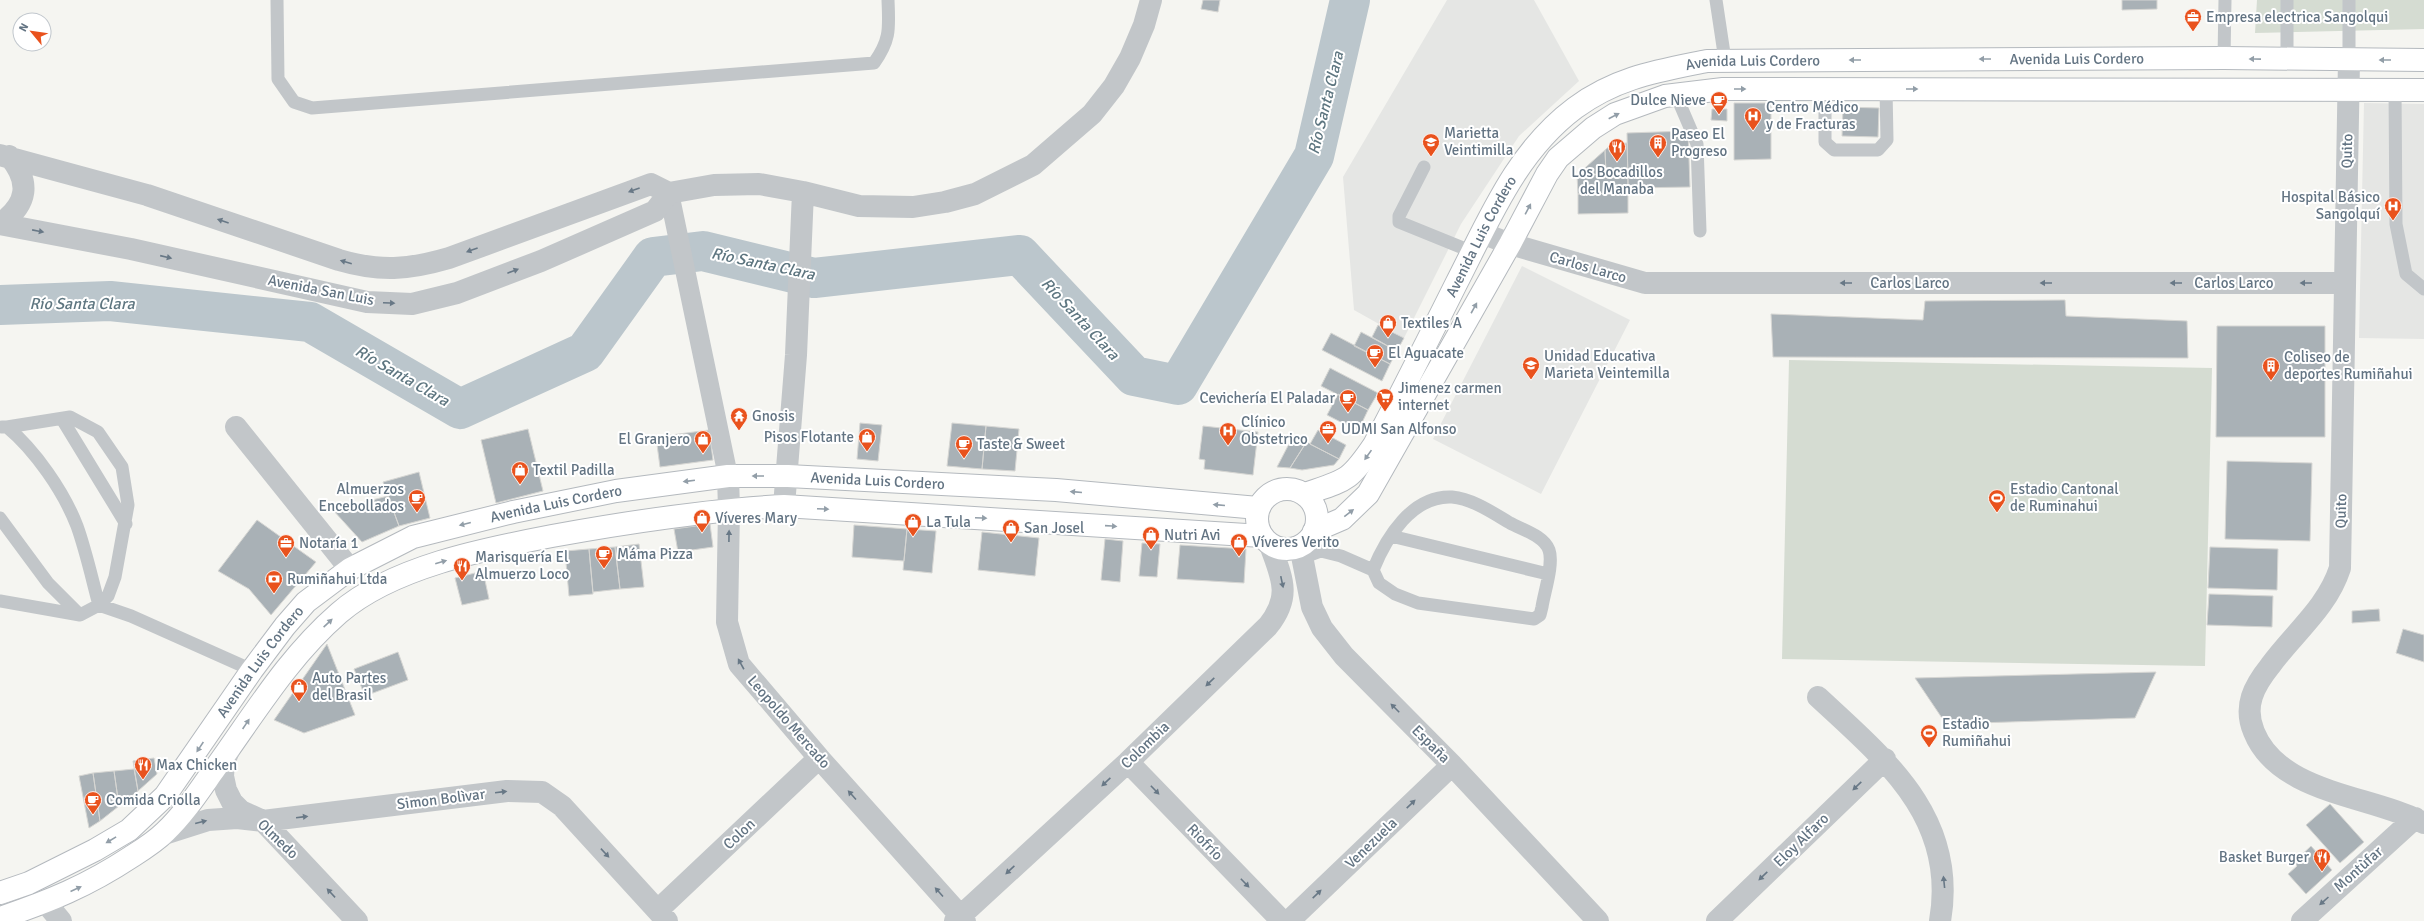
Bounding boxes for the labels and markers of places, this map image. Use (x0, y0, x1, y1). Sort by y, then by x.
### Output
office icon: Empresa electrica Sangolqui (2183, 7, 2203, 32)
place label: Empresa electrica Sangolqui (2206, 8, 2388, 26)
cafe icon: Dulce Nieve (1709, 90, 1729, 115)
place label: Dulce Nieve (1630, 91, 1706, 109)
place label: Centro Médico y de Fracturas (1766, 98, 1859, 133)
hospital icon: Centro Médico y de Fracturas (1743, 106, 1763, 131)
place label: Marietta Veintimilla (1444, 124, 1513, 159)
place label: Paseo El Progreso (1671, 125, 1728, 160)
school or university icon: Marietta Veintimilla (1421, 132, 1441, 157)
building icon: Paseo El Progreso (1648, 133, 1668, 158)
restaurant icon: Los Bocadillos del Manaba (1607, 137, 1627, 162)
place label: Los Bocadillos del Manaba (1571, 163, 1663, 198)
place label: Hospital Básico Sangolquí (2281, 188, 2380, 223)
hospital icon: Hospital Básico Sangolquí (2383, 196, 2403, 221)
shop icon: Textiles A (1378, 313, 1398, 338)
place label: Textiles A (1401, 314, 1462, 332)
cafe icon: El Aguacate (1365, 343, 1385, 368)
place label: El Aguacate (1388, 344, 1464, 362)
place label: Unidad Educativa Marieta Veintemilla (1544, 347, 1670, 382)
place label: Coliseo de deportes Rumiñahui (2284, 348, 2413, 383)
school or university icon: Unidad Educativa Marieta Veintemilla (1521, 355, 1541, 380)
building icon: Coliseo de deportes Rumiñahui (2261, 356, 2281, 381)
place label: Jimenez carmen internet (1398, 379, 1502, 414)
supermarket icon: Jimenez carmen internet (1375, 387, 1395, 412)
cafe icon: Cevichería El Paladar (1338, 388, 1358, 413)
place label: Cevichería El Paladar (1200, 389, 1335, 407)
temple icon: Gnosis (729, 406, 749, 431)
place label: Gnosis (752, 407, 795, 425)
place label: Clínico Obstetrico (1241, 413, 1308, 448)
office icon: UDMI San Alfonso (1318, 419, 1338, 444)
place label: UDMI San Alfonso (1341, 420, 1457, 438)
hospital icon: Clínico Obstetrico (1218, 421, 1238, 446)
shop icon: Pisos Flotante (857, 427, 877, 452)
place label: Pisos Flotante (764, 428, 854, 446)
shop icon: El Granjero (693, 429, 713, 454)
place label: El Granjero (618, 430, 690, 448)
cafe icon: Taste & Sweet (954, 434, 974, 459)
place label: Taste & Sweet (977, 435, 1065, 453)
shop icon: Textil Padilla (510, 460, 530, 485)
place label: Textil Padilla (533, 461, 615, 479)
place label: Almuerzos Encebollados (319, 480, 404, 515)
place label: Estadio Cantonal de Ruminahui (2010, 480, 2119, 515)
cafe icon: Almuerzos Encebollados (407, 488, 427, 513)
sports icon: Estadio Cantonal de Ruminahui (1987, 488, 2007, 513)
shop icon: Víveres Mary (692, 508, 712, 533)
place label: Víveres Mary (715, 509, 797, 527)
shop icon: La Tula (903, 512, 923, 537)
place label: La Tula (926, 513, 971, 531)
shop icon: San Josel (1001, 518, 1021, 543)
place label: San Josel (1024, 519, 1084, 537)
shop icon: Nutri Avi (1141, 525, 1161, 550)
place label: Nutri Avi (1164, 526, 1220, 544)
shop icon: Víveres Verito (1229, 532, 1249, 557)
office icon: Notaría 1 (276, 533, 296, 558)
place label: Víveres Verito (1252, 533, 1340, 551)
place label: Notaría 1 (299, 534, 359, 552)
cafe icon: Máma Pizza (594, 544, 614, 569)
place label: Máma Pizza (617, 545, 693, 563)
place label: Marisquería El Almuerzo Loco (475, 548, 569, 583)
restaurant icon: Marisquería El Almuerzo Loco (452, 556, 472, 581)
bank icon: Rumiñahui Ltda (264, 569, 284, 594)
place label: Rumiñahui Ltda (287, 570, 387, 588)
place label: Auto Partes del Brasil (312, 669, 387, 704)
shop icon: Auto Partes del Brasil (289, 677, 309, 702)
place label: Estadio Rumiñahui (1942, 715, 2011, 750)
sports icon: Estadio Rumiñahui (1919, 723, 1939, 748)
restaurant icon: Max Chicken (133, 755, 153, 780)
place label: Max Chicken (156, 756, 237, 774)
cafe icon: Comida Criolla (83, 790, 103, 815)
place label: Comida Criolla (106, 791, 201, 809)
restaurant icon: Basket Burger (2312, 847, 2332, 872)
place label: Basket Burger (2219, 848, 2309, 866)

